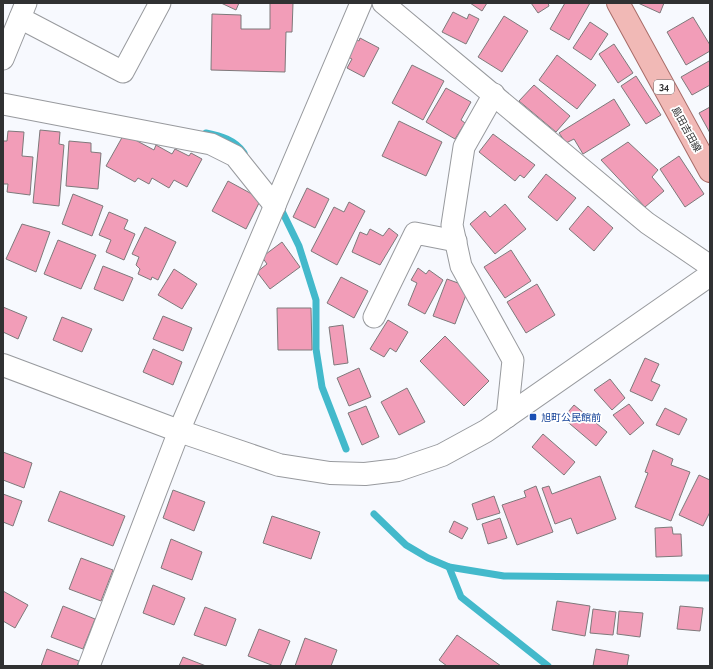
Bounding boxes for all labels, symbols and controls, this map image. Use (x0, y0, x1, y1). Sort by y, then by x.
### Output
road number: 34 (654, 80, 674, 94)
street label: 島田吉田線 (670, 105, 703, 154)
marker: 旭町公民館前 (528, 412, 538, 422)
place label: 旭町公民館前 (541, 412, 601, 423)

